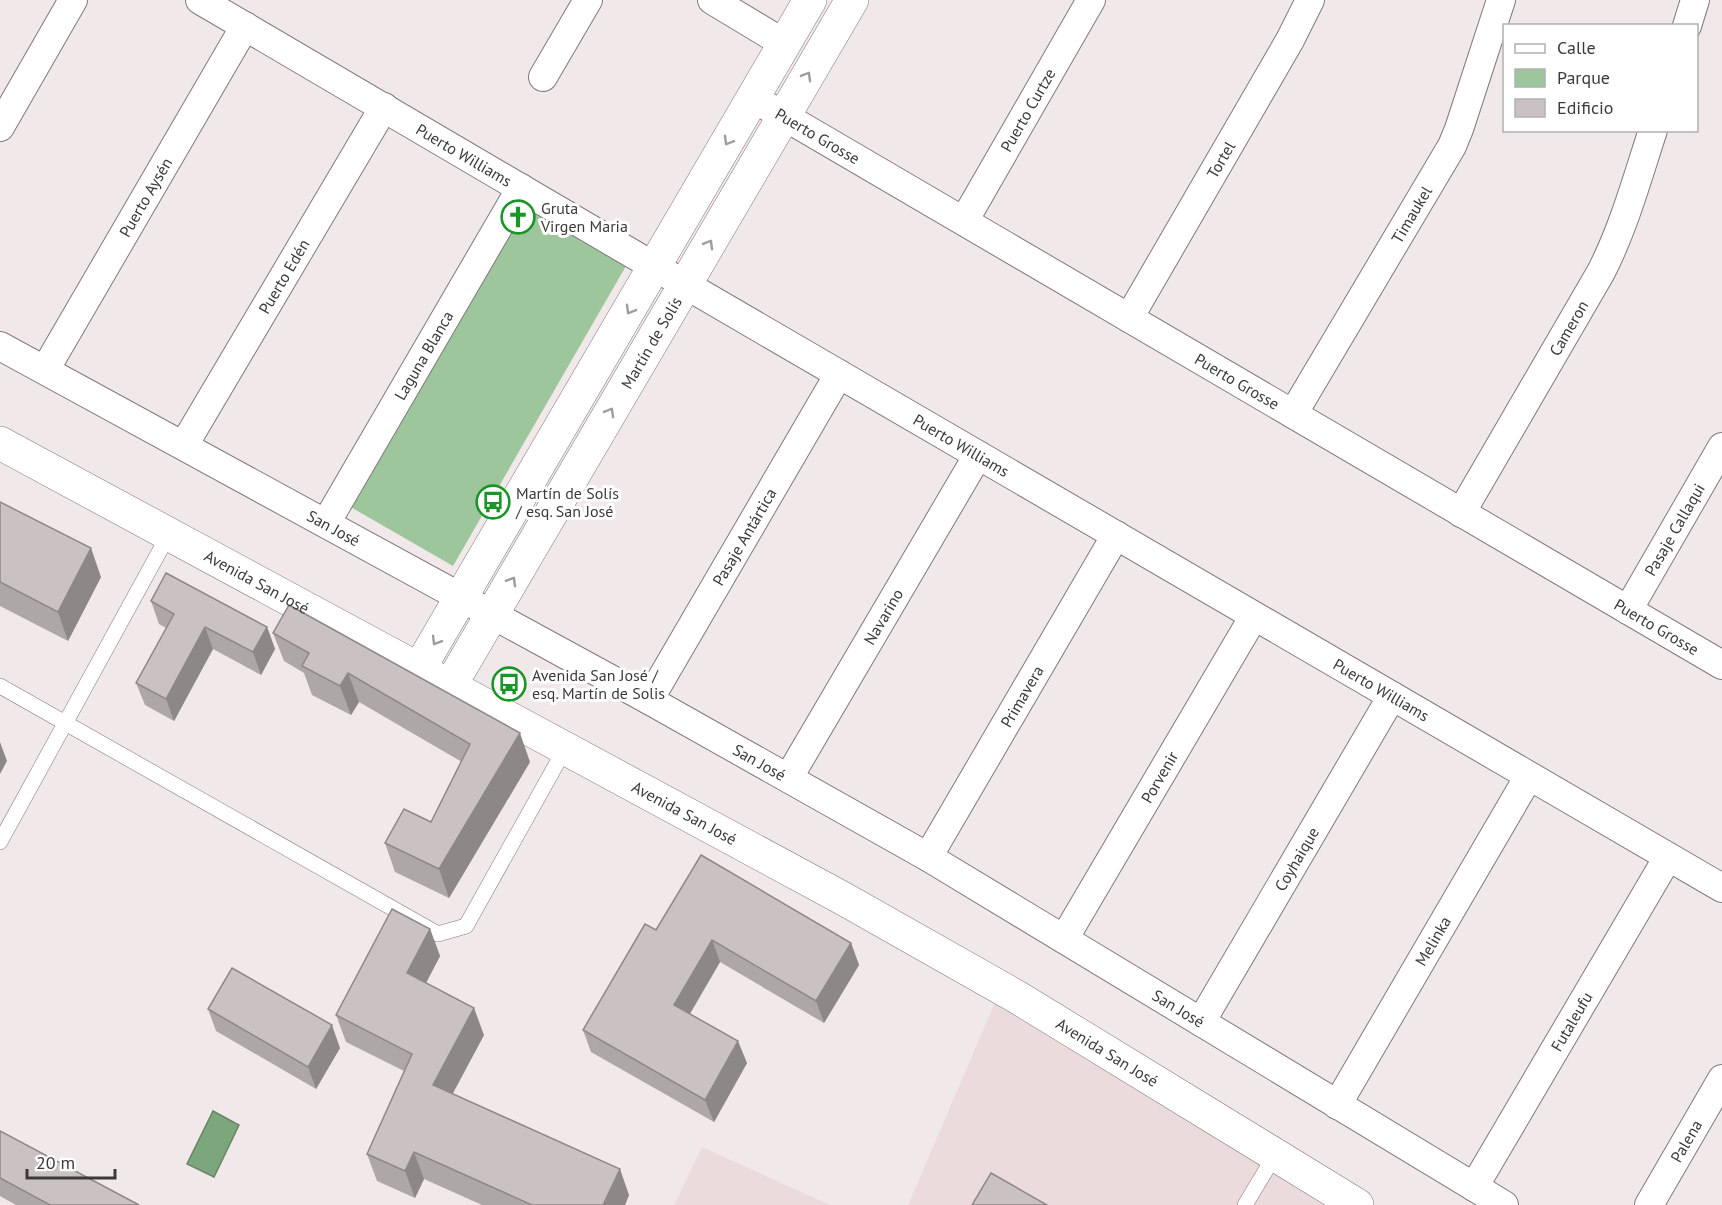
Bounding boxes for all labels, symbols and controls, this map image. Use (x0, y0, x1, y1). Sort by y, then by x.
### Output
legend (1503, 24, 1698, 132)
text: Calle (1557, 36, 1596, 59)
street label: Puerto Curtze (996, 65, 1060, 155)
text: Parque (1557, 66, 1610, 89)
one-way arrow (800, 72, 812, 82)
text: Edificio (1557, 96, 1613, 119)
street label: Puerto Grosse (772, 103, 864, 168)
street label: Puerto Williams (412, 119, 516, 191)
one-way arrow (724, 135, 735, 145)
street label: Tortel (1202, 137, 1239, 182)
street label: Puerto Aysén (115, 154, 176, 240)
street label: Timaukel (1387, 182, 1436, 247)
place label: Gruta Virgen Maria (540, 198, 628, 236)
church icon: Gruta Virgen Maria (500, 199, 536, 235)
street label: Puerto Edén (254, 235, 314, 317)
one-way arrow (701, 240, 713, 250)
street label: Martín de Solís (617, 293, 686, 392)
street label: Cameron (1545, 297, 1592, 359)
one-way arrow (625, 304, 637, 314)
street label: Laguna Blanca (390, 307, 457, 404)
street label: Puerto Grosse (1191, 349, 1283, 414)
one-way arrow (603, 408, 614, 418)
street label: Puerto Williams (910, 410, 1013, 481)
street label: Pasaje Callaqui (1640, 480, 1709, 579)
place label: Martín de Solís / esq. San José (515, 483, 619, 521)
bus stop icon: Martín de Solís / esq. San José (475, 484, 511, 520)
street label: Pasaje Antártica (708, 484, 780, 589)
street label: San José (304, 505, 364, 551)
street label: Avenida San José (201, 545, 313, 618)
one-way arrow (504, 577, 516, 587)
street label: Navarino (859, 585, 907, 648)
street label: Puerto Grosse (1611, 594, 1703, 659)
one-way arrow (432, 635, 443, 645)
street label: Puerto Williams (1330, 654, 1433, 726)
street label: Primavera (996, 662, 1048, 731)
place label: Avenida San José / esq. Martín de Solis (532, 665, 665, 703)
bus stop icon: Avenida San José / esq. Martín de Solis (491, 666, 527, 702)
street label: San José (729, 739, 789, 785)
street label: Porvenir (1136, 747, 1183, 806)
street label: Avenida San José (629, 776, 740, 849)
street label: Coyhaique (1270, 823, 1323, 895)
street label: Melinka (1410, 912, 1455, 969)
street label: San José (1149, 985, 1208, 1032)
street label: Futaleufu (1546, 988, 1597, 1055)
street label: Avenida San José (1053, 1013, 1162, 1091)
street label: Palena (1666, 1116, 1706, 1166)
scale bar (27, 1142, 116, 1180)
text: 20 m (36, 1151, 75, 1174)

